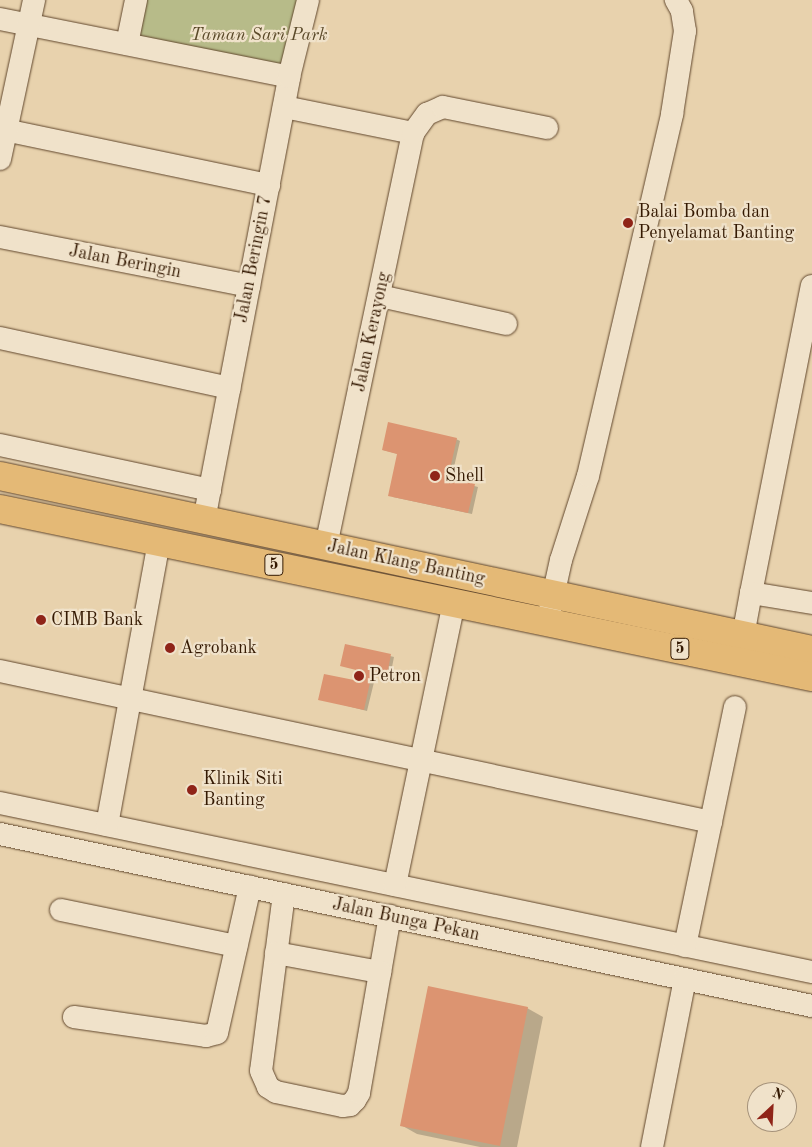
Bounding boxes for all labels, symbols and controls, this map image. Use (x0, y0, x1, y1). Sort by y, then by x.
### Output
park label: Taman Sari Park (190, 24, 328, 46)
street label: Jalan Beringin 7 (231, 193, 277, 325)
place label: Balai Bomba dan Penyelamat Banting (638, 202, 794, 244)
marker: Balai Bomba dan Penyelamat Banting (622, 217, 634, 229)
street label: Jalan Beringin (67, 241, 183, 283)
street label: Jalan Kerayong (349, 270, 395, 394)
place label: Shell (445, 465, 484, 487)
marker: Shell (429, 470, 441, 482)
street label: Jalan Klang Banting (325, 536, 487, 590)
road number: 5 (264, 552, 284, 578)
place label: CIMB Bank (51, 609, 143, 631)
marker: CIMB Bank (35, 614, 47, 626)
road number: 5 (670, 636, 690, 662)
place label: Agrobank (180, 637, 257, 659)
marker: Agrobank (164, 642, 176, 654)
place label: Petron (369, 665, 421, 687)
marker: Petron (353, 670, 365, 682)
place label: Klinik Siti Banting (203, 769, 282, 812)
marker: Klinik Siti Banting (185, 783, 199, 797)
street label: Jalan Bunga Pekan (330, 894, 482, 946)
north arrow (747, 1082, 797, 1132)
text: N (770, 1086, 786, 1103)

